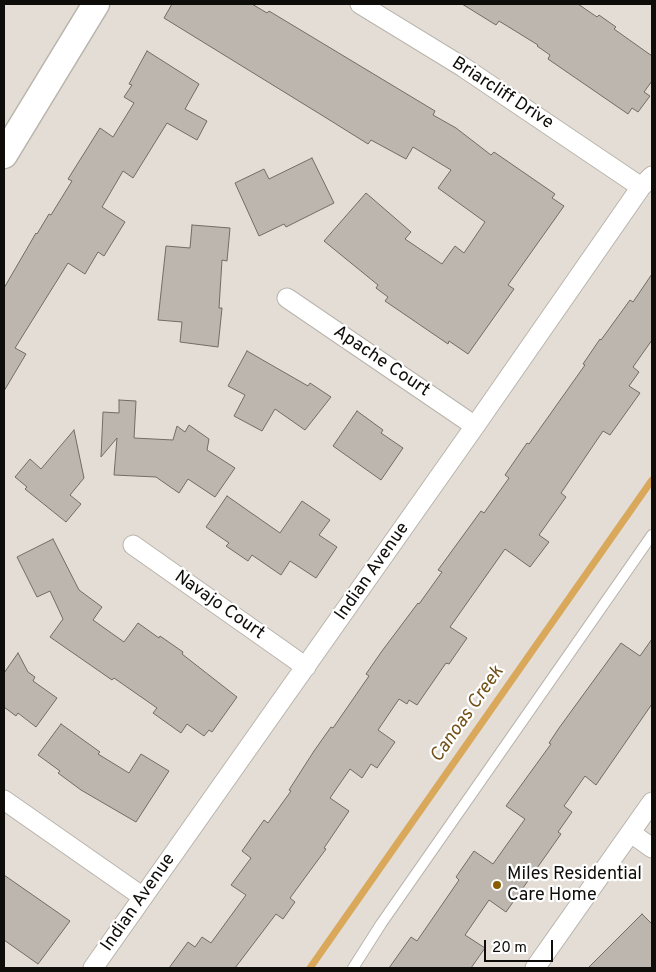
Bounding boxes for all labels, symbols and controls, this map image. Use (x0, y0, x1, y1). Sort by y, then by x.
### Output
street label: Briarcliff Drive (447, 53, 557, 135)
street label: Apache Court (329, 322, 433, 402)
street label: Indian Avenue (331, 519, 415, 625)
street label: Navajo Court (170, 567, 268, 645)
water label: Canoas Creek (426, 662, 510, 768)
street label: Indian Avenue (97, 850, 181, 956)
place label: Miles Residential Care Home (507, 864, 642, 906)
marker: Miles Residential Care Home (491, 879, 503, 891)
scale bar (486, 930, 555, 962)
text: 20 m (492, 939, 527, 958)

